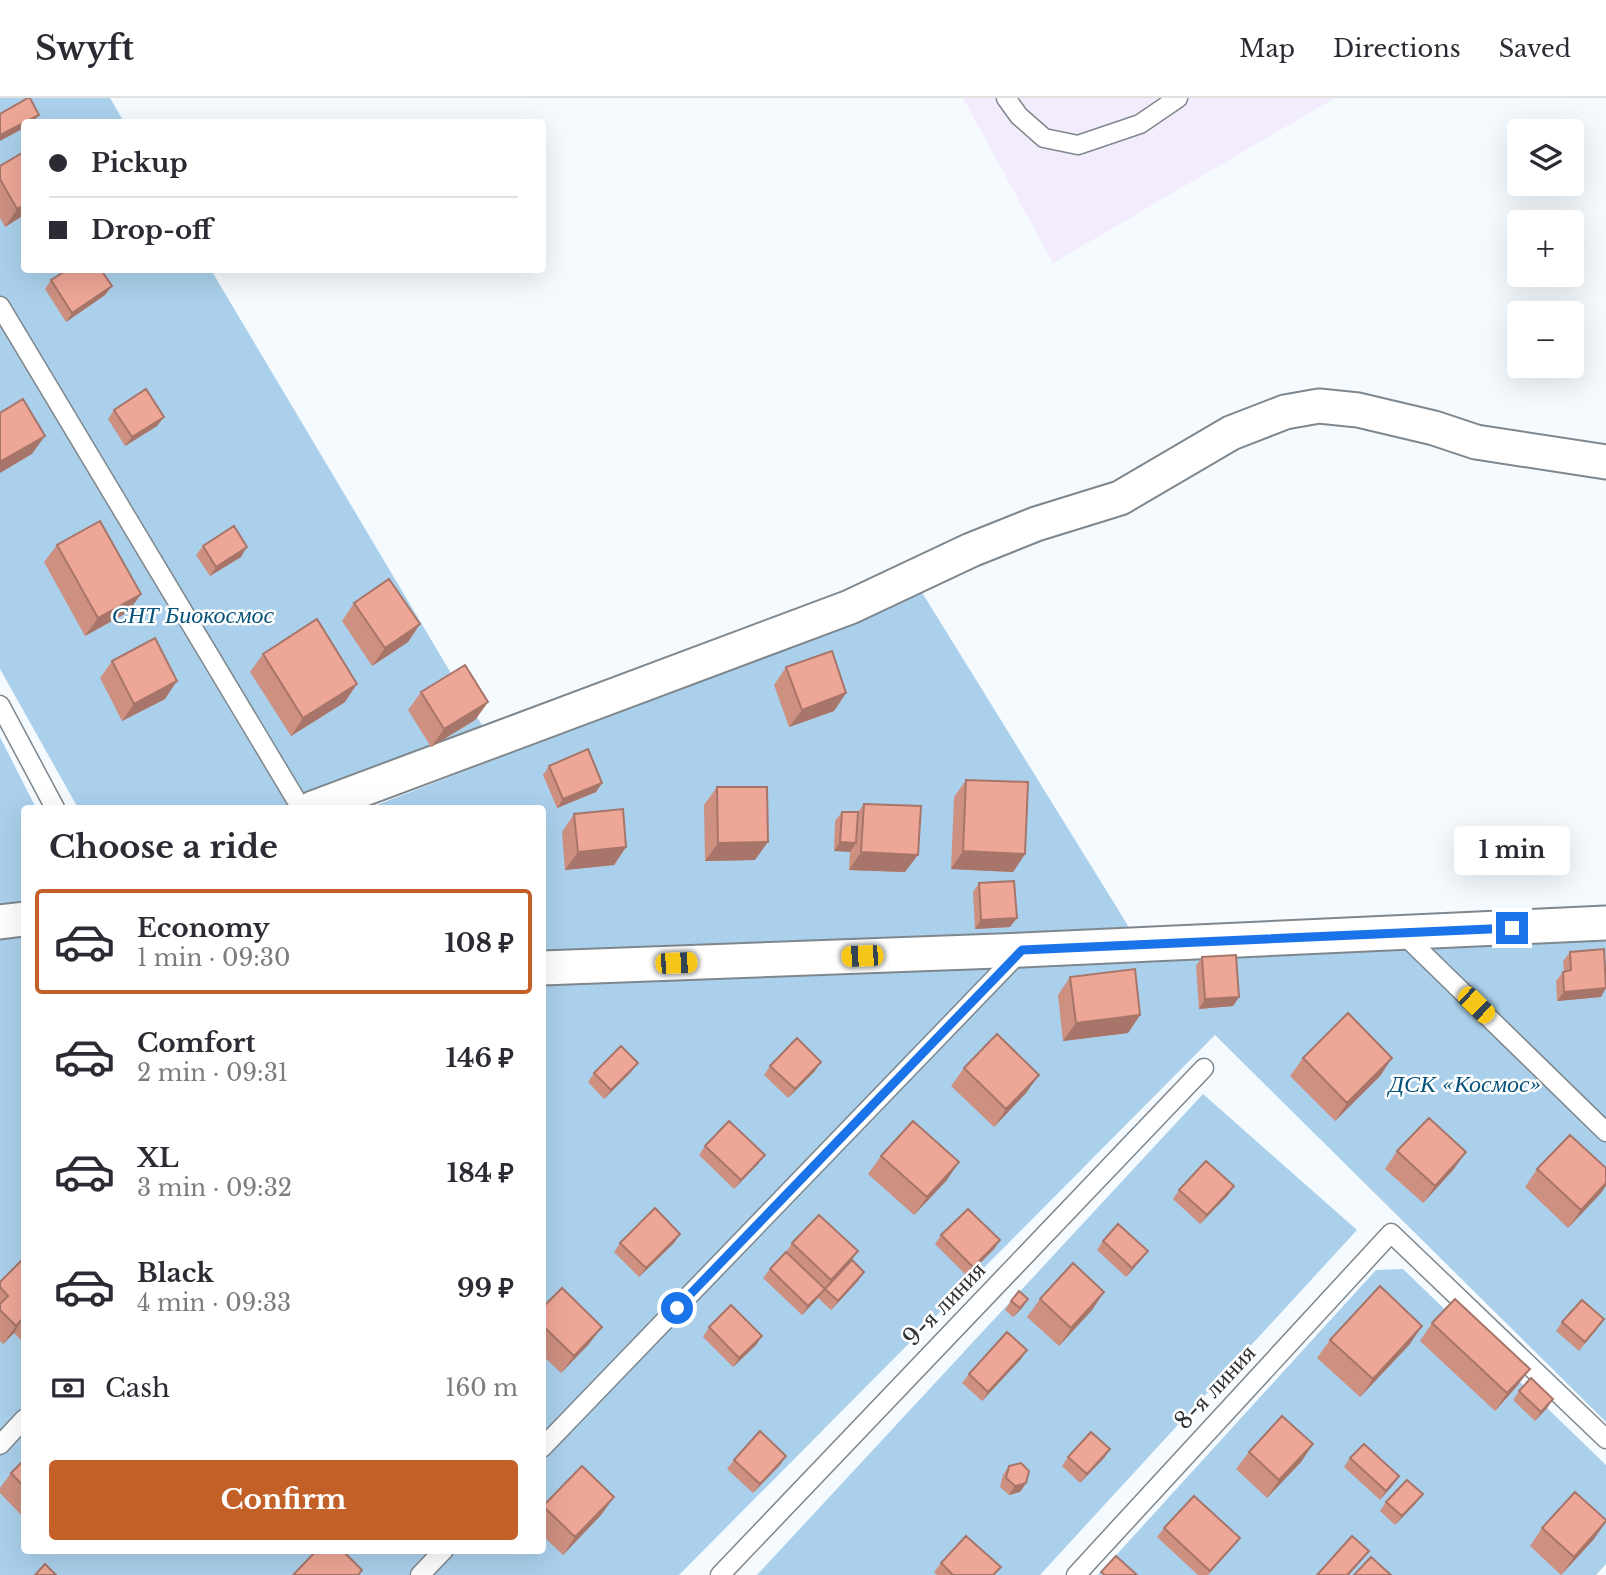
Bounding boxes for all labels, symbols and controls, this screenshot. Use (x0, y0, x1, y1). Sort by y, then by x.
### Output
text: Swyft (35, 28, 134, 69)
text: Map (1239, 34, 1295, 63)
text: Directions (1333, 34, 1461, 63)
text: Saved (1499, 34, 1571, 63)
map controls (1507, 119, 1584, 378)
button: layers (1507, 119, 1584, 196)
text: Pickup (91, 147, 188, 179)
button: + (1507, 210, 1584, 287)
text: Drop-off (91, 214, 212, 246)
button: − (1507, 301, 1584, 378)
park label: СНТ Биокосмос (112, 600, 275, 629)
callout: 1 min (1454, 826, 1570, 876)
text: Choose a ride (49, 827, 278, 867)
text: 1 min (1479, 836, 1545, 864)
icon: car (53, 910, 116, 973)
text: Economy (137, 912, 270, 944)
route end (1496, 912, 1528, 944)
text: 108 ₽ (444, 927, 514, 959)
text: 1 min · 09:30 (137, 944, 290, 972)
car (841, 945, 884, 967)
car (655, 952, 698, 974)
car (1454, 983, 1499, 1027)
icon: car (53, 1025, 116, 1088)
text: Comfort (137, 1027, 255, 1059)
text: 146 ₽ (446, 1042, 514, 1074)
text: 2 min · 09:31 (137, 1059, 288, 1087)
park label: ДСК «Космос» (1387, 1069, 1541, 1098)
icon: car (53, 1140, 116, 1203)
text: XL (137, 1142, 179, 1174)
text: 184 ₽ (447, 1157, 514, 1189)
text: 3 min · 09:32 (137, 1174, 292, 1202)
icon: car (53, 1255, 116, 1318)
street label: 9-я линия (896, 1255, 991, 1352)
text: Black (137, 1257, 214, 1289)
text: 99 ₽ (457, 1272, 514, 1304)
text: 4 min · 09:33 (137, 1289, 291, 1317)
route start (661, 1292, 693, 1324)
street label: 8-я линия (1168, 1338, 1261, 1435)
icon: cash (49, 1369, 87, 1407)
text: Cash (105, 1372, 170, 1404)
text: 160 m (445, 1374, 518, 1402)
button: Confirm (49, 1460, 518, 1540)

